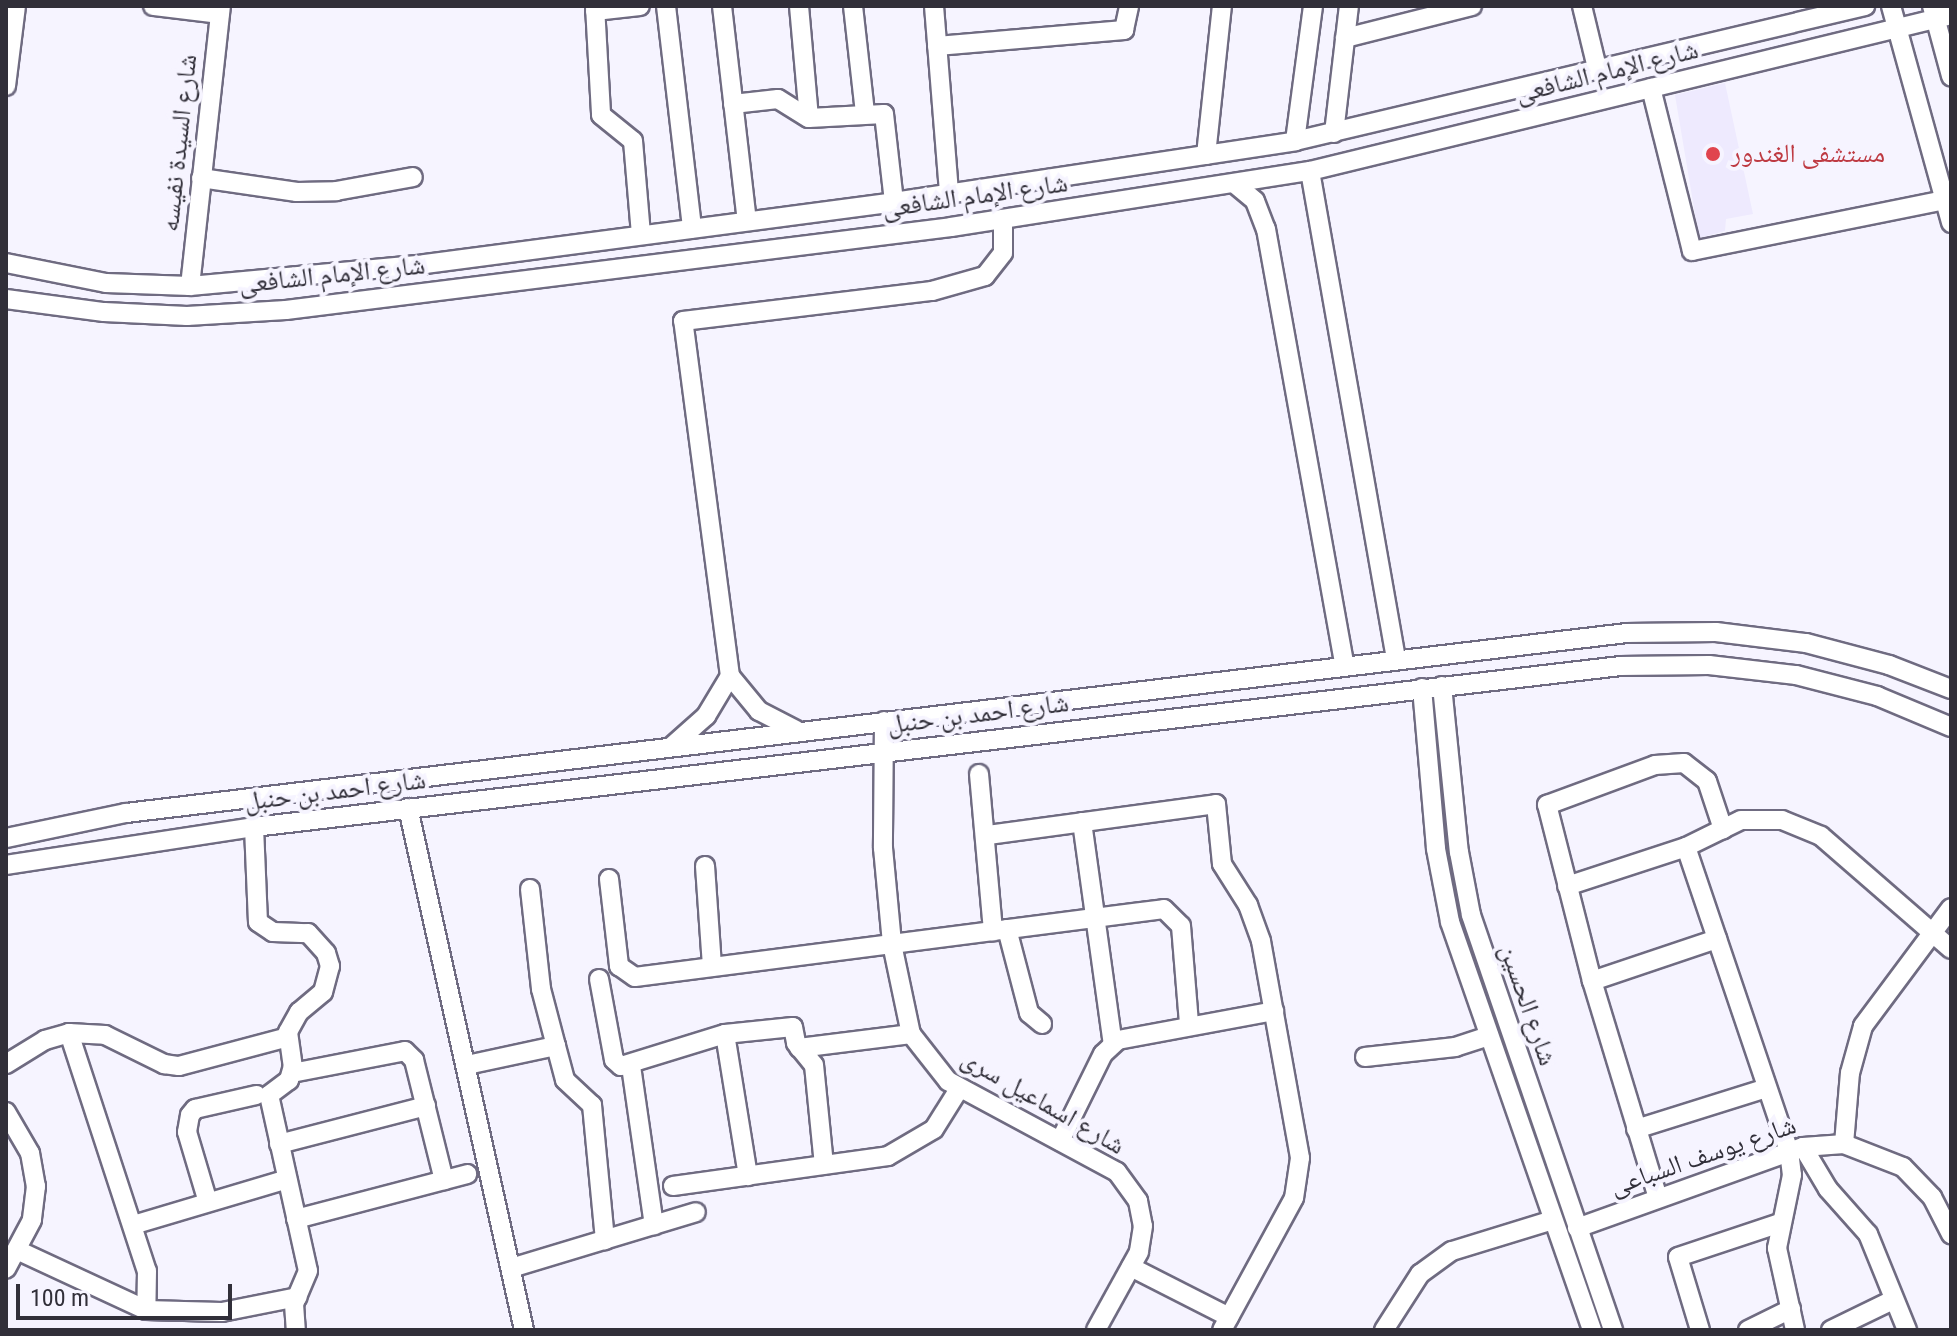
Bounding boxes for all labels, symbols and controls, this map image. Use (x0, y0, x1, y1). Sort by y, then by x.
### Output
street label: شارع الإمام الشافعى (1512, 34, 1702, 110)
street label: شارع السيدة نفيسه (154, 53, 204, 233)
place label: مستشفى الغندور (1731, 138, 1885, 170)
marker: مستشفى الغندور (1702, 143, 1724, 165)
street label: شارع الإمام الشافعى (880, 168, 1070, 224)
street label: شارع الإمام الشافعى (237, 250, 427, 300)
street label: شارع احمد بن حنبل (886, 687, 1070, 741)
street label: شارع احمد بن حنبل (243, 764, 427, 818)
street label: شارع الحسين (1493, 940, 1563, 1070)
street label: شارع اسماعيل سرى (956, 1043, 1130, 1161)
street label: شارع يوسف السباعى (1606, 1110, 1800, 1202)
scale bar (20, 1268, 236, 1318)
text: 100 m (30, 1284, 89, 1312)

